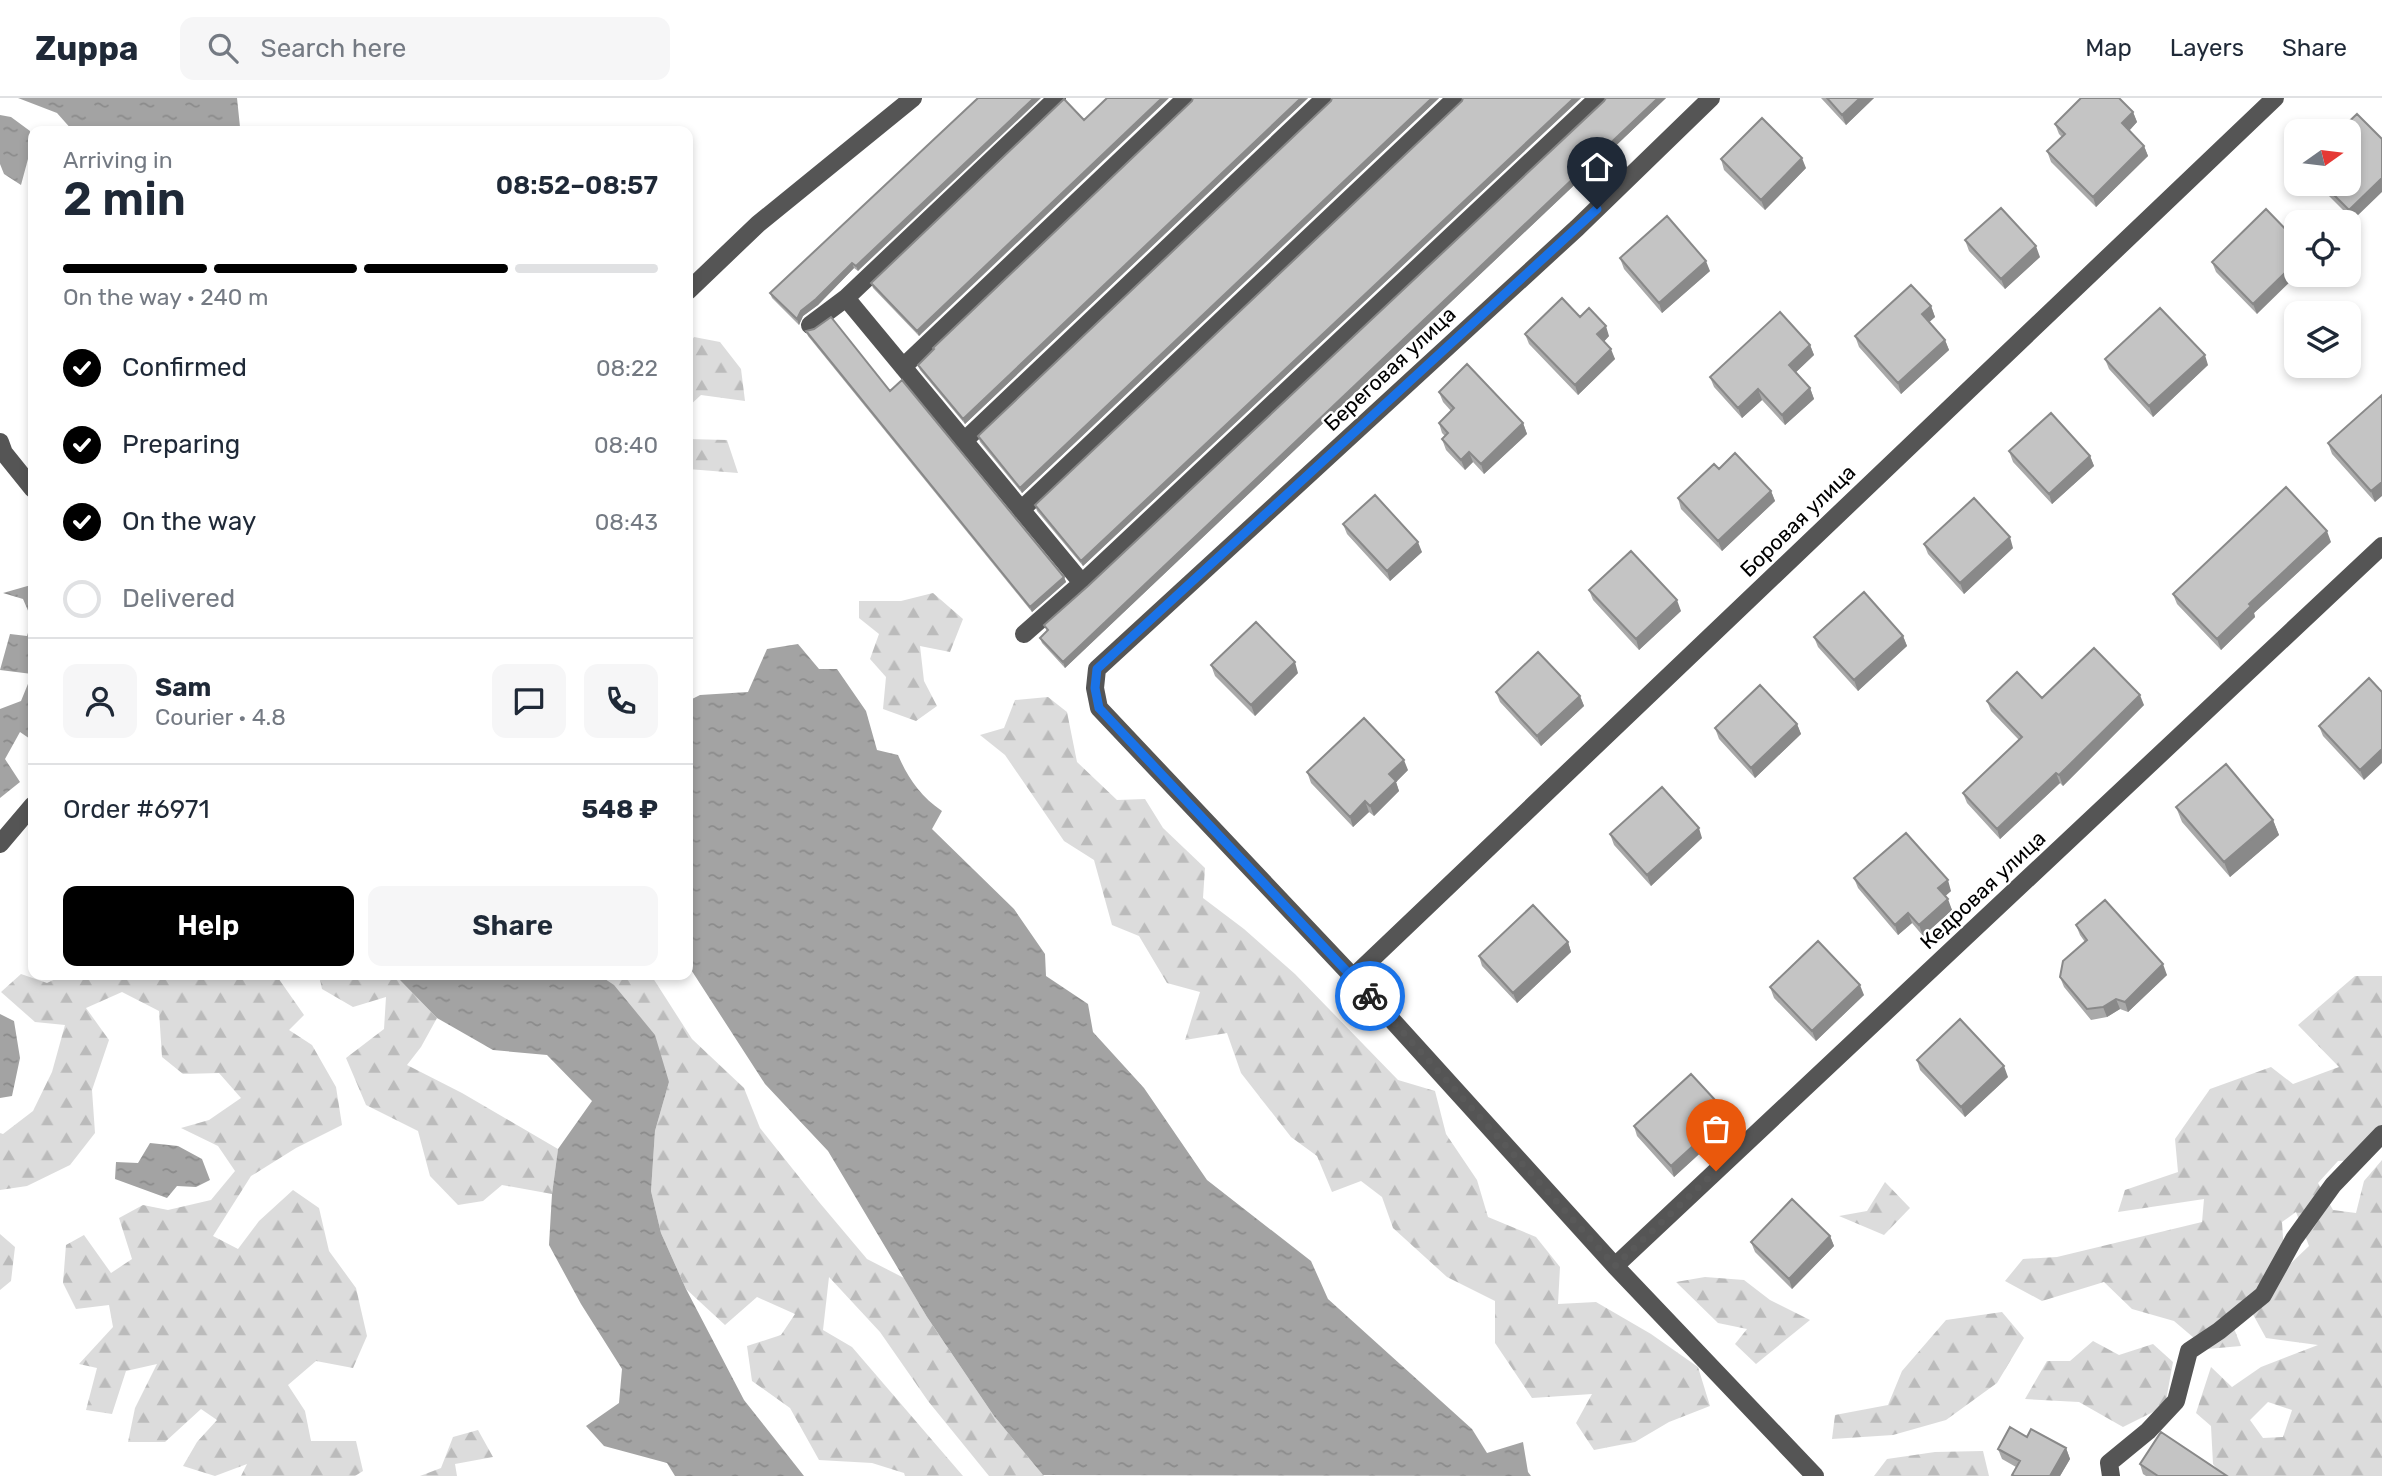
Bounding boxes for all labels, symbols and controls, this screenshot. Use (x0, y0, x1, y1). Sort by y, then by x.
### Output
search box (180, 17, 670, 80)
text: Zuppa (35, 29, 138, 68)
icon: search (204, 29, 242, 67)
text: Search here (260, 33, 406, 64)
text: Map (2085, 34, 2132, 62)
text: Layers (2170, 34, 2244, 62)
text: Share (2282, 34, 2347, 62)
north arrow (2284, 119, 2361, 196)
map controls (2284, 119, 2361, 378)
pin (1567, 137, 1627, 209)
text: Arriving in (63, 146, 173, 174)
icon: home (1578, 148, 1616, 186)
text: 08:52–08:57 (496, 170, 658, 201)
text: 2 min (63, 172, 186, 227)
button: locate (2284, 210, 2361, 287)
text: On the way · 240 m (63, 283, 268, 311)
street label: Береговая улица (1319, 301, 1461, 436)
button: layers (2284, 301, 2361, 378)
icon: check (63, 349, 101, 387)
text: Confirmed (122, 352, 247, 383)
text: 08:22 (596, 354, 658, 382)
icon: check (63, 426, 101, 464)
text: Preparing (122, 429, 240, 460)
text: 08:40 (594, 431, 658, 459)
street label: Боровая улица (1735, 459, 1860, 582)
icon: check (63, 503, 101, 541)
text: On the way (122, 506, 256, 537)
text: 08:43 (595, 508, 658, 536)
text: Delivered (122, 583, 235, 614)
button: person (63, 664, 137, 738)
button: chat (492, 664, 566, 738)
button: phone (584, 664, 658, 738)
text: Sam (155, 672, 211, 703)
text: Courier · 4.8 (155, 703, 286, 731)
text: Order #6971 (63, 794, 210, 825)
text: 548 ₽ (582, 794, 658, 825)
street label: Кедровая улица (1915, 825, 2050, 954)
button: Help (63, 886, 354, 966)
button: Share (368, 886, 658, 966)
courier (1335, 961, 1405, 1031)
icon: bike (1351, 977, 1389, 1015)
pin (1686, 1099, 1746, 1171)
icon: bag (1697, 1110, 1735, 1148)

